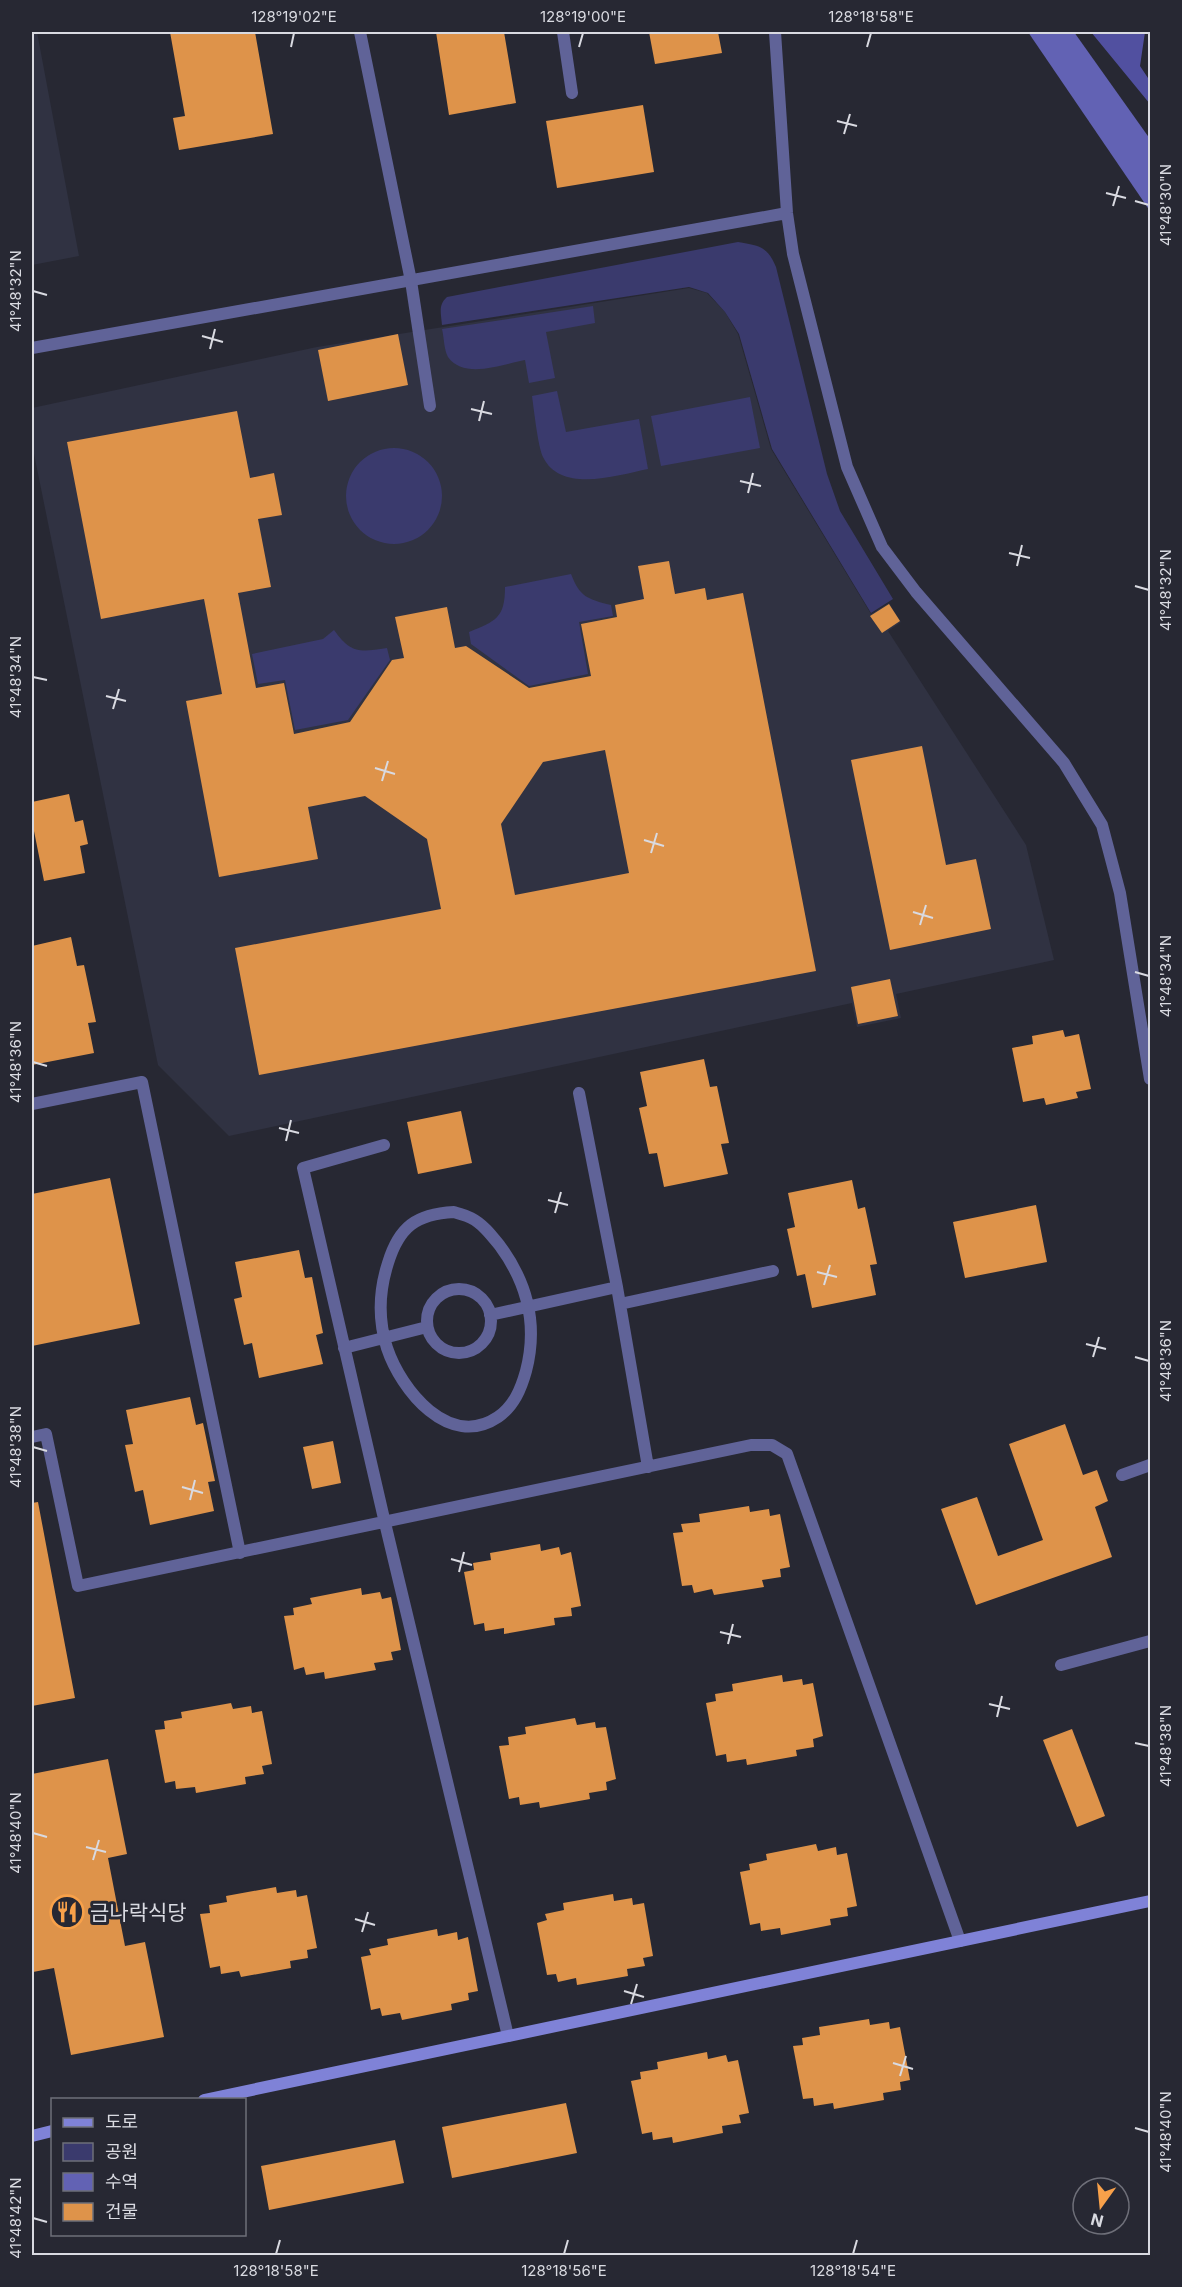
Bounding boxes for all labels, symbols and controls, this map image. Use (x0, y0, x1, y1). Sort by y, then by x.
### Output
text: 128°19'02"E (251, 7, 337, 26)
text: 128°19'00"E (540, 7, 626, 26)
text: 128°18'58"E (828, 7, 914, 26)
text: 41°48'30"N (1156, 164, 1175, 246)
text: 41°48'32"N (6, 250, 25, 332)
text: 41°48'32"N (1156, 549, 1175, 631)
text: 41°48'34"N (6, 636, 25, 718)
text: 41°48'34"N (1156, 935, 1175, 1017)
text: 41°48'36"N (6, 1021, 25, 1103)
text: 41°48'36"N (1156, 1320, 1175, 1402)
text: 41°48'38"N (6, 1406, 25, 1488)
text: 41°48'38"N (1156, 1705, 1175, 1787)
text: 41°48'40"N (6, 1792, 25, 1874)
restaurant icon: 금나락식당 (49, 1894, 85, 1930)
place label: 금나락식당 (90, 1900, 187, 1925)
text: 41°48'40"N (1156, 2091, 1175, 2173)
legend (51, 2098, 246, 2236)
text: 도로 (105, 2111, 138, 2132)
text: 공원 (105, 2141, 138, 2162)
text: 수역 (105, 2171, 138, 2192)
north arrow (1071, 2176, 1131, 2236)
text: 41°48'42"N (6, 2177, 25, 2259)
text: 건물 (105, 2201, 138, 2222)
text: N (1089, 2209, 1106, 2232)
text: 128°18'58"E (233, 2261, 319, 2280)
text: 128°18'56"E (521, 2261, 607, 2280)
text: 128°18'54"E (810, 2261, 896, 2280)

